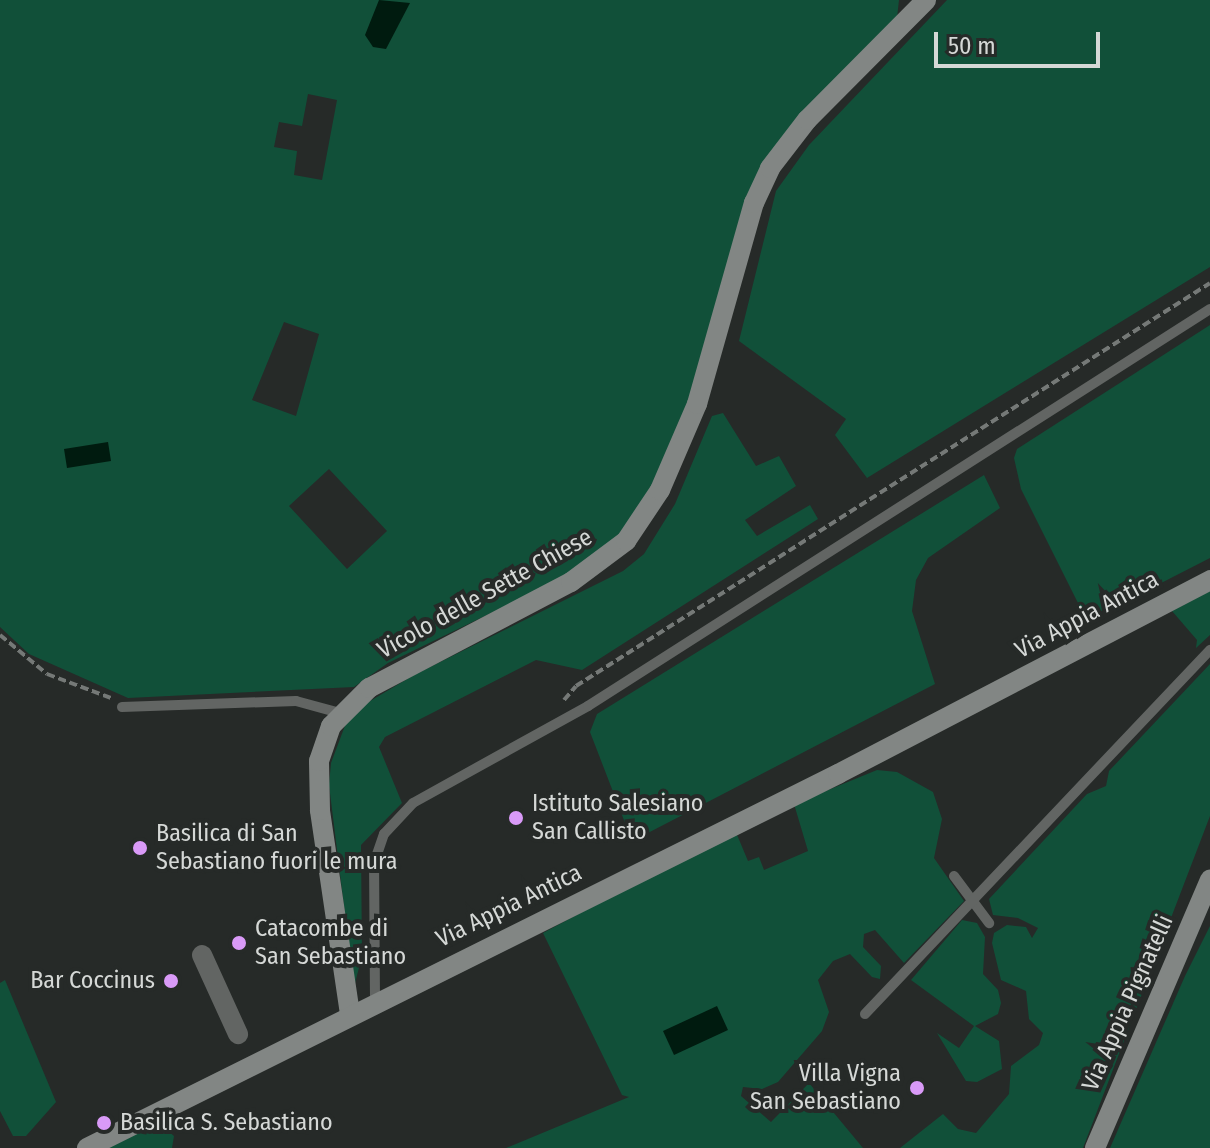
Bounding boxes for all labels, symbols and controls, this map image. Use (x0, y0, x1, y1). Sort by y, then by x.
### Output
scale bar (938, 16, 1104, 66)
text: 50 m (948, 32, 996, 60)
street label: Vicolo delle Sette Chiese (373, 523, 597, 665)
street label: Via Appia Antica (1010, 565, 1164, 665)
place label: Istituto Salesiano San Callisto (532, 790, 703, 846)
marker: Istituto Salesiano San Callisto (507, 809, 525, 827)
place label: Basilica di San Sebastiano fuori le mura (156, 820, 397, 876)
marker: Basilica di San Sebastiano fuori le mura (131, 839, 149, 857)
street label: Via Appia Antica (432, 858, 586, 954)
street label: Via Appia Pignatelli (1076, 911, 1180, 1095)
place label: Catacombe di San Sebastiano (255, 915, 406, 971)
marker: Catacombe di San Sebastiano (230, 934, 248, 952)
place label: Bar Coccinus (30, 967, 155, 995)
marker: Bar Coccinus (162, 972, 180, 990)
place label: Villa Vigna San Sebastiano (750, 1060, 901, 1116)
marker: Villa Vigna San Sebastiano (908, 1079, 926, 1097)
place label: Basilica S. Sebastiano (120, 1109, 333, 1137)
marker: Basilica S. Sebastiano (95, 1114, 113, 1132)

